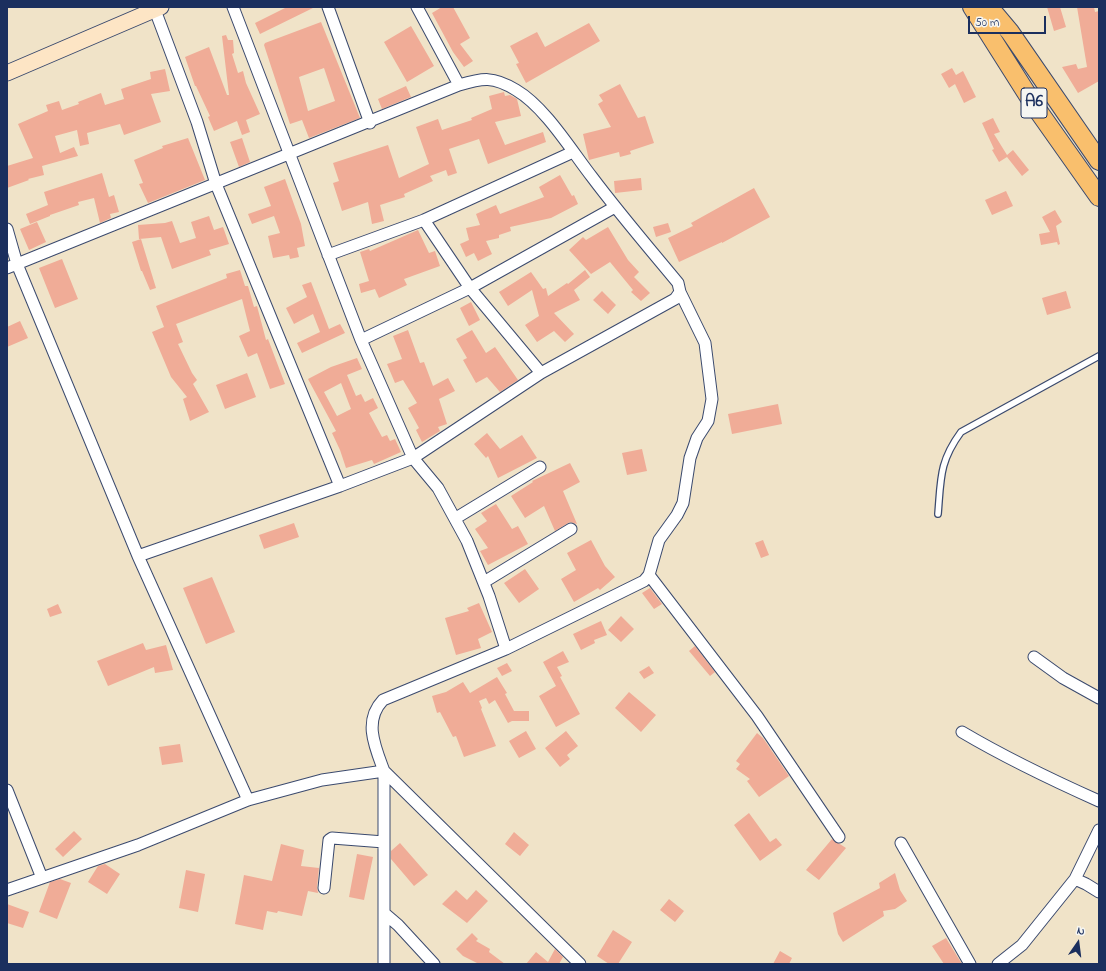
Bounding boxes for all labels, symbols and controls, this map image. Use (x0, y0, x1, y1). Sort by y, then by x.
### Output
scale bar (970, 8, 1048, 34)
text: 50 m (975, 14, 999, 32)
road number: A6 (1021, 88, 1047, 118)
north arrow (1058, 923, 1098, 963)
text: N (1075, 923, 1086, 940)

